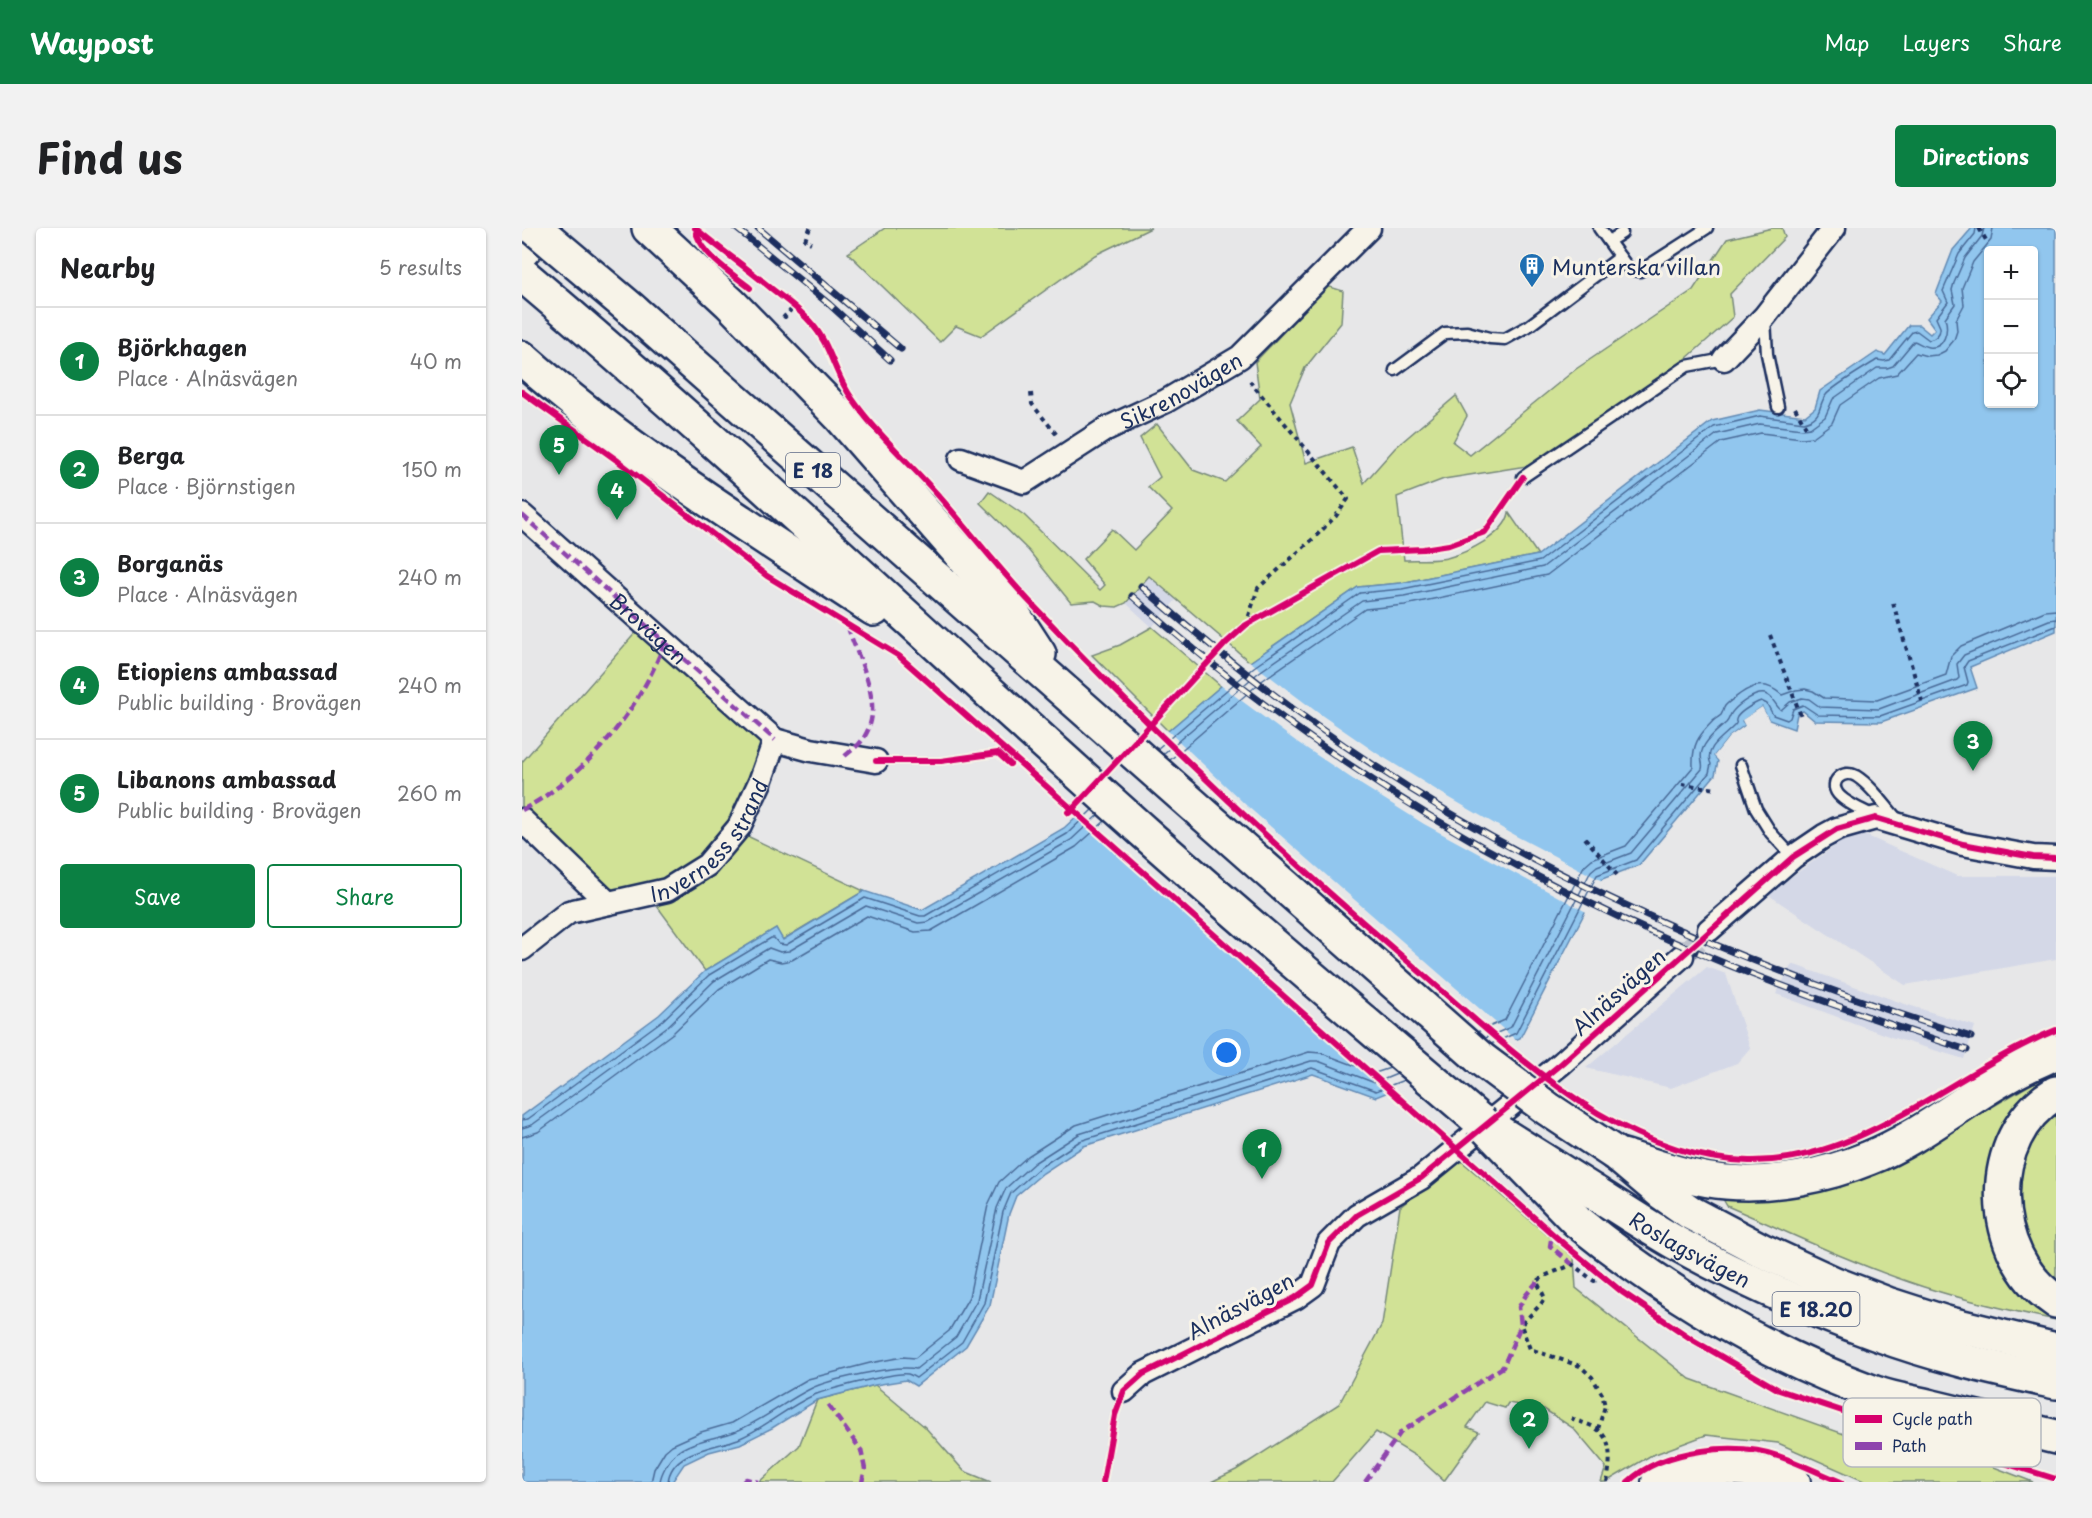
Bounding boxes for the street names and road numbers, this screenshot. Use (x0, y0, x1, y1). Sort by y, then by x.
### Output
street label: Sikrenovägen (1114, 343, 1248, 436)
road number: E 18 (786, 453, 840, 487)
street label: Brovägen (603, 585, 695, 671)
street label: Inverness strand (647, 773, 775, 909)
street label: Alnäsvägen (1564, 940, 1672, 1042)
street label: Roslagsvägen (1623, 1203, 1756, 1295)
street label: Alnäsvägen (1181, 1263, 1299, 1347)
road number: E 18.20 (1772, 1292, 1860, 1326)

